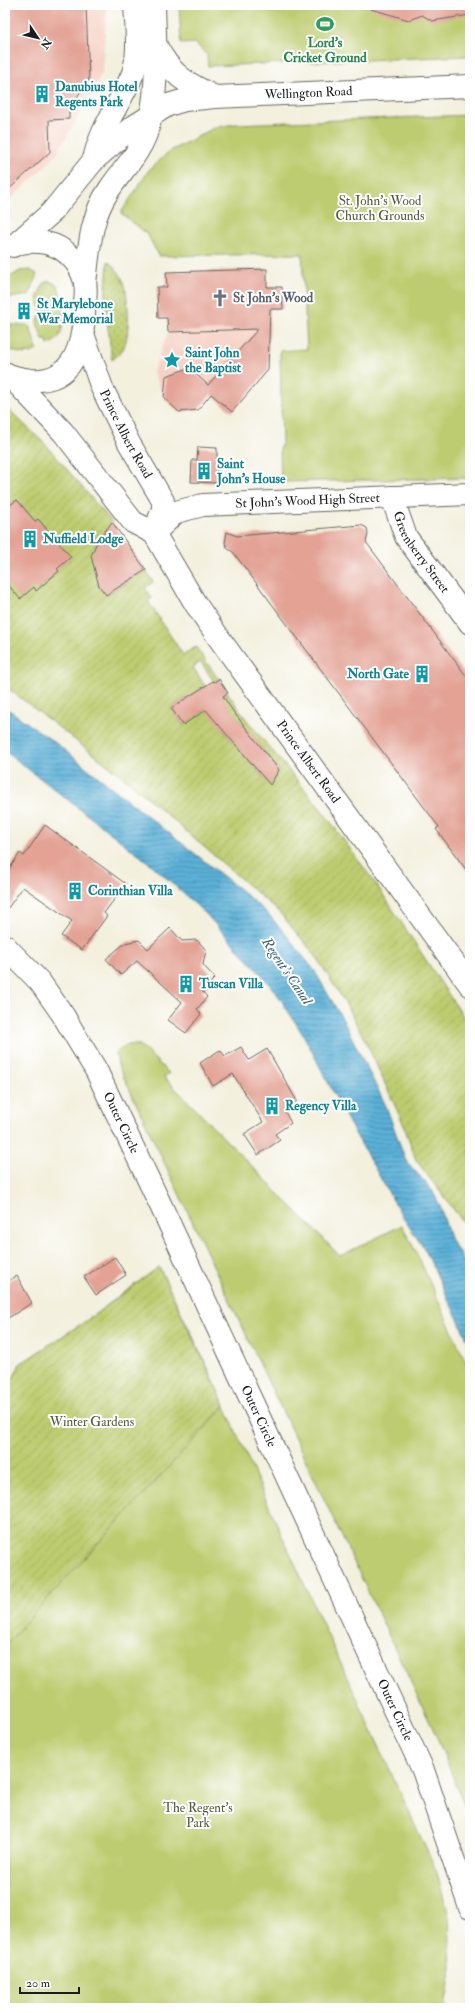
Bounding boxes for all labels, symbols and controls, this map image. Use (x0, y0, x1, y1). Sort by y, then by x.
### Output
sports icon: Lord's Cricket Ground (315, 14, 335, 34)
north arrow (18, 18, 58, 58)
text: N (37, 35, 55, 52)
place label: Lord's Cricket Ground (283, 35, 367, 66)
place label: Danubius Hotel Regents Park (55, 79, 138, 111)
street label: Wellington Road (263, 83, 353, 103)
building icon: Danubius Hotel Regents Park (32, 84, 52, 104)
park label: St. John's Wood Church Grounds (336, 193, 425, 224)
church icon: St John's Wood (210, 288, 230, 308)
place label: St John's Wood (233, 290, 314, 307)
place label: St Marylebone War Memorial (36, 296, 114, 327)
building icon: St Marylebone War Memorial (14, 301, 34, 321)
place label: Saint John the Baptist (185, 345, 242, 377)
place icon: Saint John the Baptist (162, 350, 182, 370)
street label: Prince Albert Road (96, 387, 156, 482)
place label: Saint John's House (216, 456, 286, 488)
building icon: Saint John's House (194, 461, 214, 481)
street label: St John's Wood High Street (235, 490, 380, 512)
street label: Greenberry Street (390, 509, 453, 596)
building icon: Nuffield Lodge (20, 529, 40, 549)
place label: Nuffield Lodge (42, 531, 124, 548)
building icon: North Gate (412, 664, 432, 684)
place label: North Gate (346, 666, 410, 682)
street label: Prince Albert Road (273, 717, 344, 807)
building icon: Corinthian Villa (65, 881, 85, 901)
place label: Corinthian Villa (88, 883, 173, 899)
water label: Regent's Canal (258, 933, 317, 1009)
building icon: Tuscan Villa (176, 974, 196, 994)
place label: Tuscan Villa (198, 976, 264, 992)
street label: Outer Circle (100, 1089, 143, 1157)
building icon: Regency Villa (262, 1096, 282, 1116)
place label: Regency Villa (285, 1098, 357, 1115)
street label: Outer Circle (237, 1383, 280, 1450)
park label: Winter Gardens (49, 1414, 135, 1430)
street label: Outer Circle (374, 1677, 417, 1744)
park label: The Regent's Park (163, 1800, 233, 1831)
scale bar (20, 1969, 79, 1995)
text: 20 m (26, 1976, 51, 1991)

